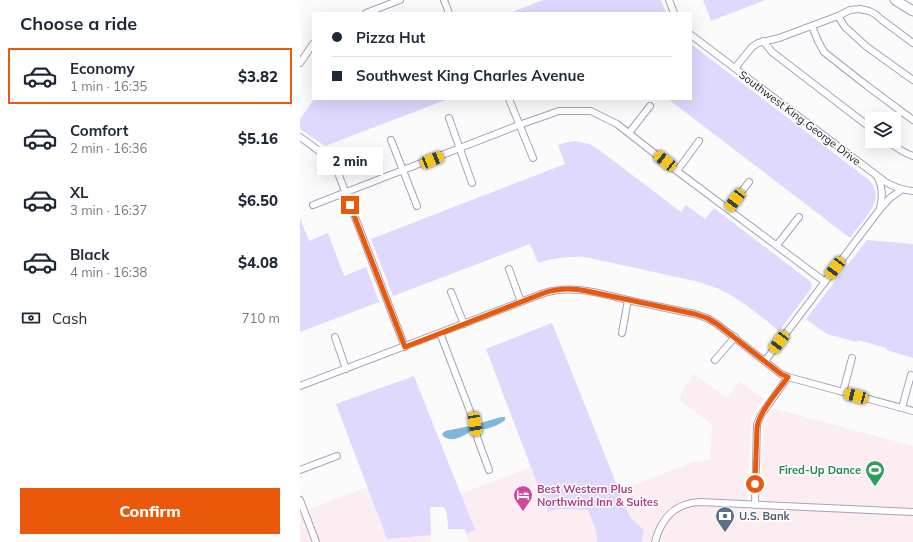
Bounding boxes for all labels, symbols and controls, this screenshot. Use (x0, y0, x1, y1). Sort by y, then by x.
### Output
text: Choose a ride (20, 12, 137, 35)
text: Pizza Hut (356, 28, 425, 47)
icon: car (22, 58, 58, 94)
text: Economy (70, 59, 135, 78)
text: Southwest King Charles Avenue (356, 66, 585, 85)
text: $3.82 (238, 67, 278, 86)
street label: Southwest King George Drive (736, 68, 864, 168)
text: 1 min · 16:35 (70, 78, 147, 94)
map controls (865, 112, 901, 148)
button: layers (865, 112, 901, 148)
icon: car (22, 120, 58, 156)
text: Comfort (70, 121, 128, 140)
text: $5.16 (238, 129, 278, 148)
text: 2 min · 16:36 (70, 140, 147, 156)
callout: 2 min (317, 147, 383, 175)
car (652, 149, 678, 173)
car (419, 150, 445, 170)
text: 2 min (333, 153, 367, 169)
icon: car (22, 182, 58, 218)
text: XL (70, 183, 88, 202)
car (723, 187, 747, 213)
text: $6.50 (238, 191, 278, 210)
route end (341, 196, 359, 214)
text: 3 min · 16:37 (70, 202, 147, 218)
icon: car (22, 244, 58, 280)
text: Black (70, 245, 109, 264)
text: $4.08 (238, 253, 278, 272)
car (823, 255, 847, 281)
text: 4 min · 16:38 (70, 264, 147, 280)
icon: cash (20, 307, 42, 329)
text: Cash (52, 309, 87, 328)
text: 710 m (242, 310, 280, 326)
car (767, 329, 791, 355)
car (843, 387, 869, 405)
car (467, 411, 483, 437)
sports icon: Fired-Up Dance (864, 459, 886, 487)
place label: Fired-Up Dance (779, 463, 861, 477)
route start (746, 475, 764, 493)
place label: Best Western Plus Northwind Inn & Suites (537, 482, 659, 509)
hotel icon: Best Western Plus Northwind Inn & Suites (512, 484, 534, 512)
button: Confirm (20, 488, 280, 534)
bank icon: U.S. Bank (714, 505, 736, 533)
place label: U.S. Bank (739, 509, 791, 523)

